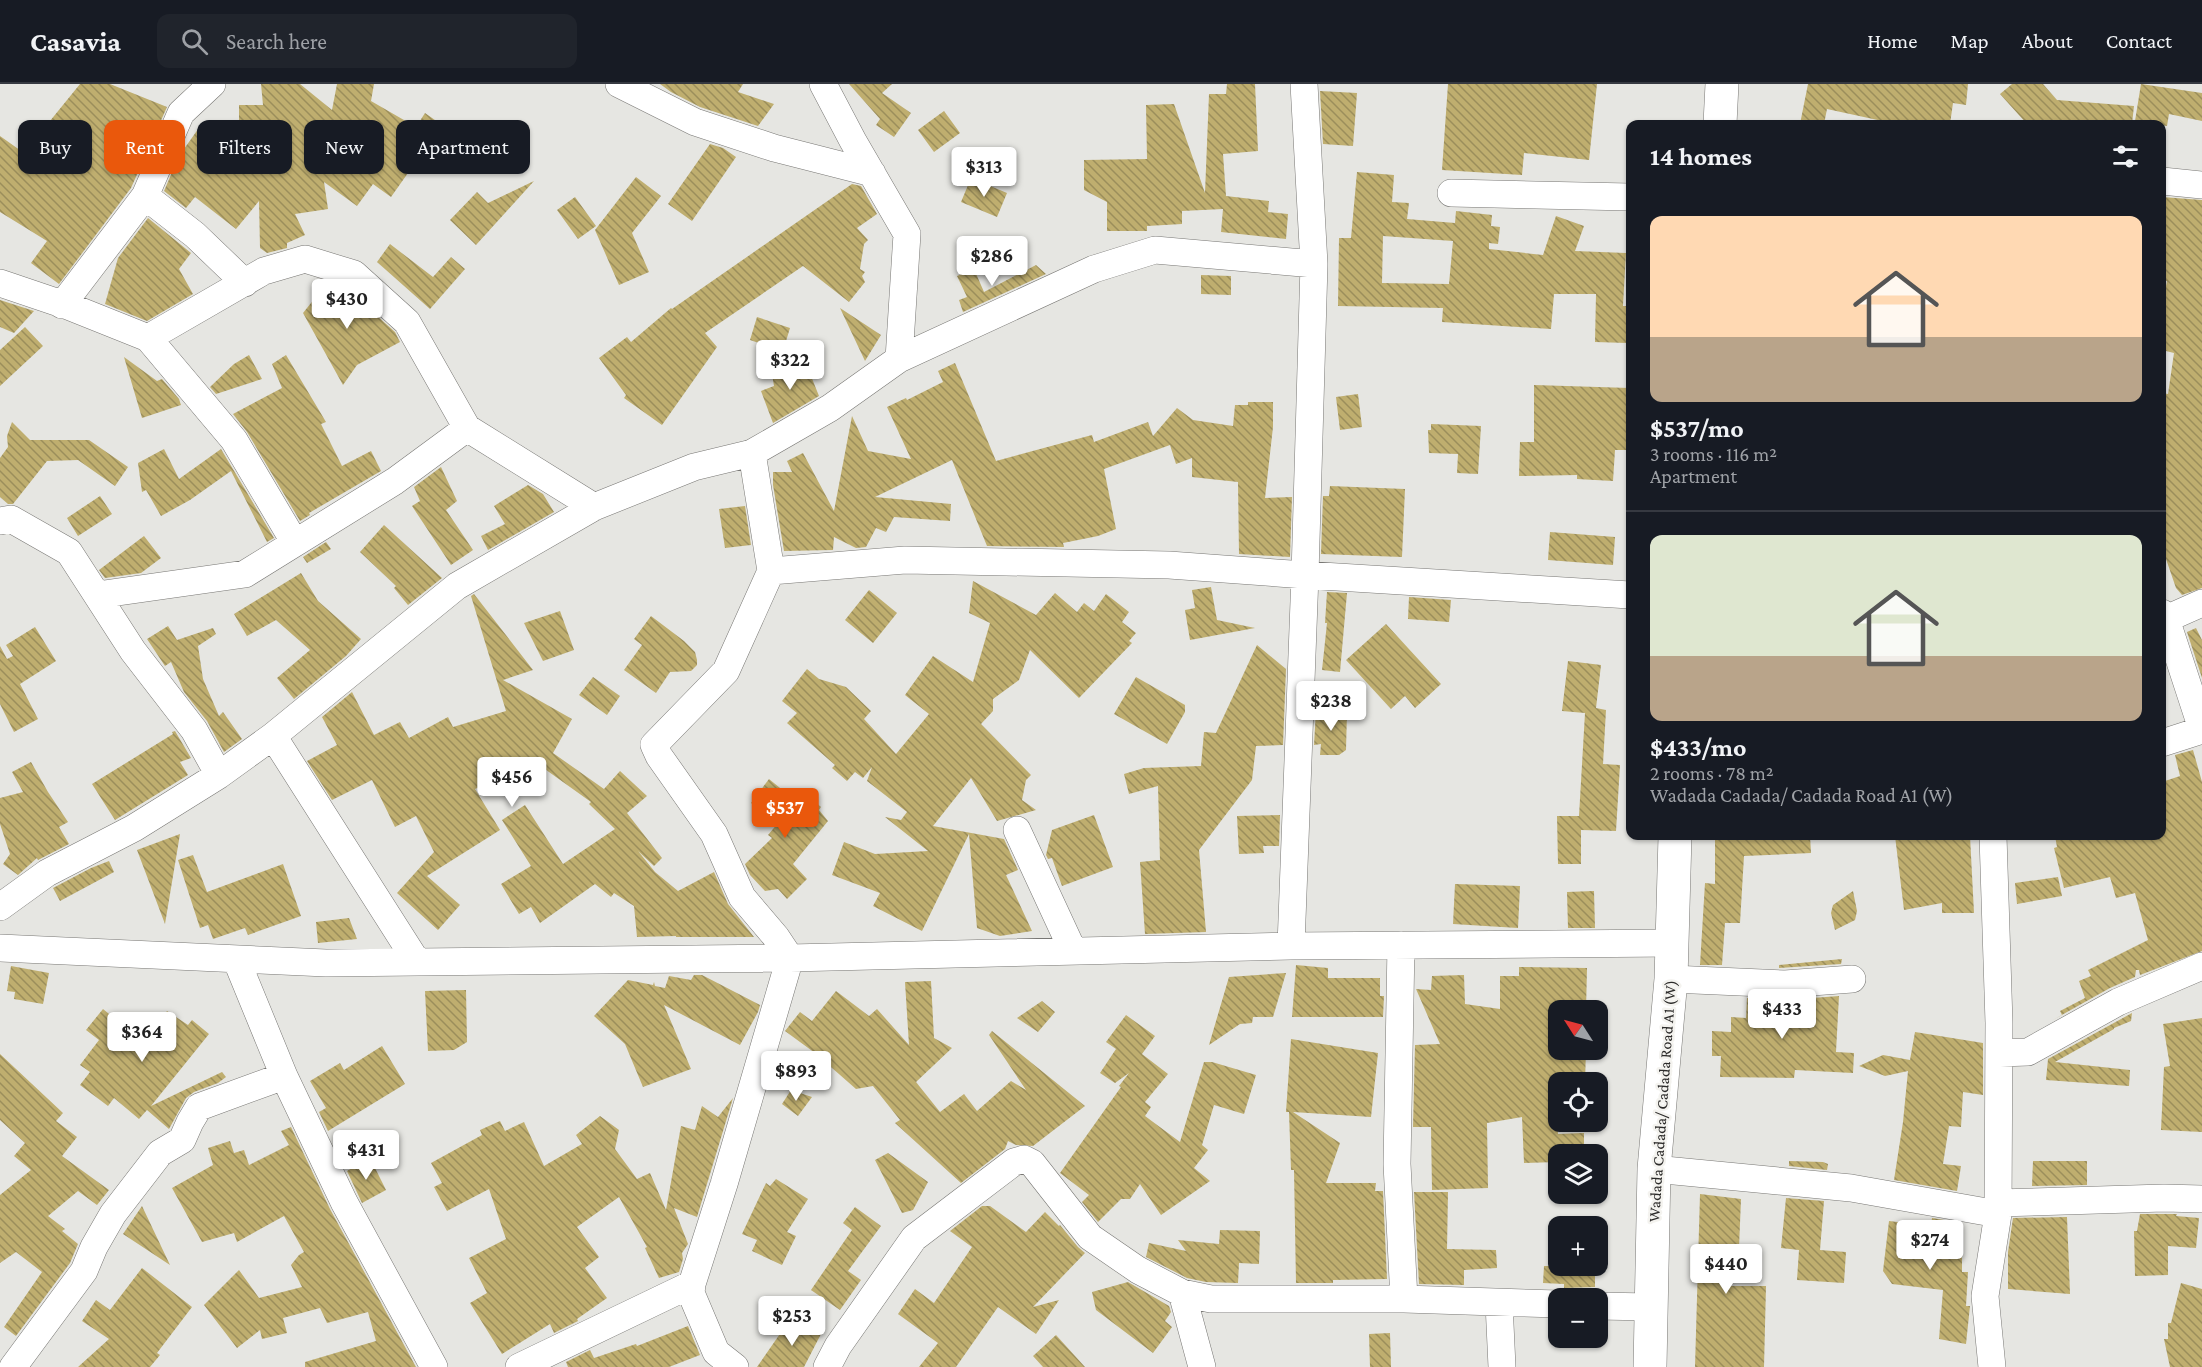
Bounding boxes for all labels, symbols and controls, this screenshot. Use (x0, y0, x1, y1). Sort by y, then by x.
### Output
search box (157, 14, 577, 68)
icon: search (178, 25, 211, 58)
text: Casavia (30, 26, 121, 57)
text: Search here (226, 29, 327, 54)
text: Home (1867, 29, 1917, 53)
text: Map (1950, 29, 1989, 53)
text: About (2022, 29, 2073, 53)
text: Contact (2106, 29, 2172, 53)
chip: Buy (18, 120, 92, 174)
chip: Rent (104, 120, 185, 174)
chip: Filters (197, 120, 292, 174)
chip: New (304, 120, 384, 174)
chip: Apartment (396, 120, 530, 174)
icon: filters (2109, 140, 2142, 173)
text: 14 homes (1650, 142, 1752, 171)
pin: $313 (948, 147, 1020, 198)
text: $313 (965, 155, 1003, 177)
pin: $286 (956, 236, 1028, 287)
text: $286 (971, 244, 1013, 266)
icon: home (1842, 255, 1950, 363)
pin: $430 (311, 279, 383, 330)
text: $430 (326, 287, 368, 309)
pin: $322 (754, 340, 826, 391)
text: $322 (770, 348, 810, 370)
text: $537/mo (1650, 414, 1744, 443)
text: 3 rooms · 116 m² (1650, 443, 1777, 465)
text: Apartment (1650, 465, 1737, 487)
icon: home (1842, 574, 1950, 682)
pin: $238 (1295, 681, 1367, 732)
text: $238 (1310, 689, 1352, 711)
text: $433/mo (1650, 733, 1746, 762)
pin: $456 (476, 757, 548, 808)
text: 2 rooms · 78 m² (1650, 762, 1774, 784)
text: $456 (491, 765, 533, 787)
text: Wadada Cadada/ Cadada Road A1 (W) (1650, 784, 1953, 806)
pin: $537 (749, 788, 821, 839)
text: $537 (766, 796, 804, 818)
street label: Wadada Cadada/ Cadada Road A1 (W) (1645, 979, 1680, 1223)
pin: $433 (1746, 989, 1818, 1040)
text: $433 (1762, 997, 1802, 1019)
north arrow (1548, 1000, 1608, 1060)
map controls (1548, 1000, 1608, 1348)
pin: $364 (106, 1012, 178, 1063)
text: $364 (121, 1020, 163, 1042)
pin: $893 (760, 1051, 832, 1102)
text: $893 (775, 1059, 817, 1081)
button: locate (1548, 1072, 1608, 1132)
pin: $431 (330, 1130, 402, 1181)
text: $431 (347, 1138, 385, 1160)
button: layers (1548, 1144, 1608, 1204)
button: + (1548, 1216, 1608, 1276)
pin: $274 (1894, 1220, 1966, 1271)
text: $274 (1910, 1228, 1950, 1250)
pin: $440 (1690, 1244, 1762, 1295)
text: $440 (1704, 1252, 1748, 1274)
button: − (1548, 1288, 1608, 1348)
pin: $253 (756, 1296, 828, 1347)
text: $253 (772, 1304, 812, 1326)

